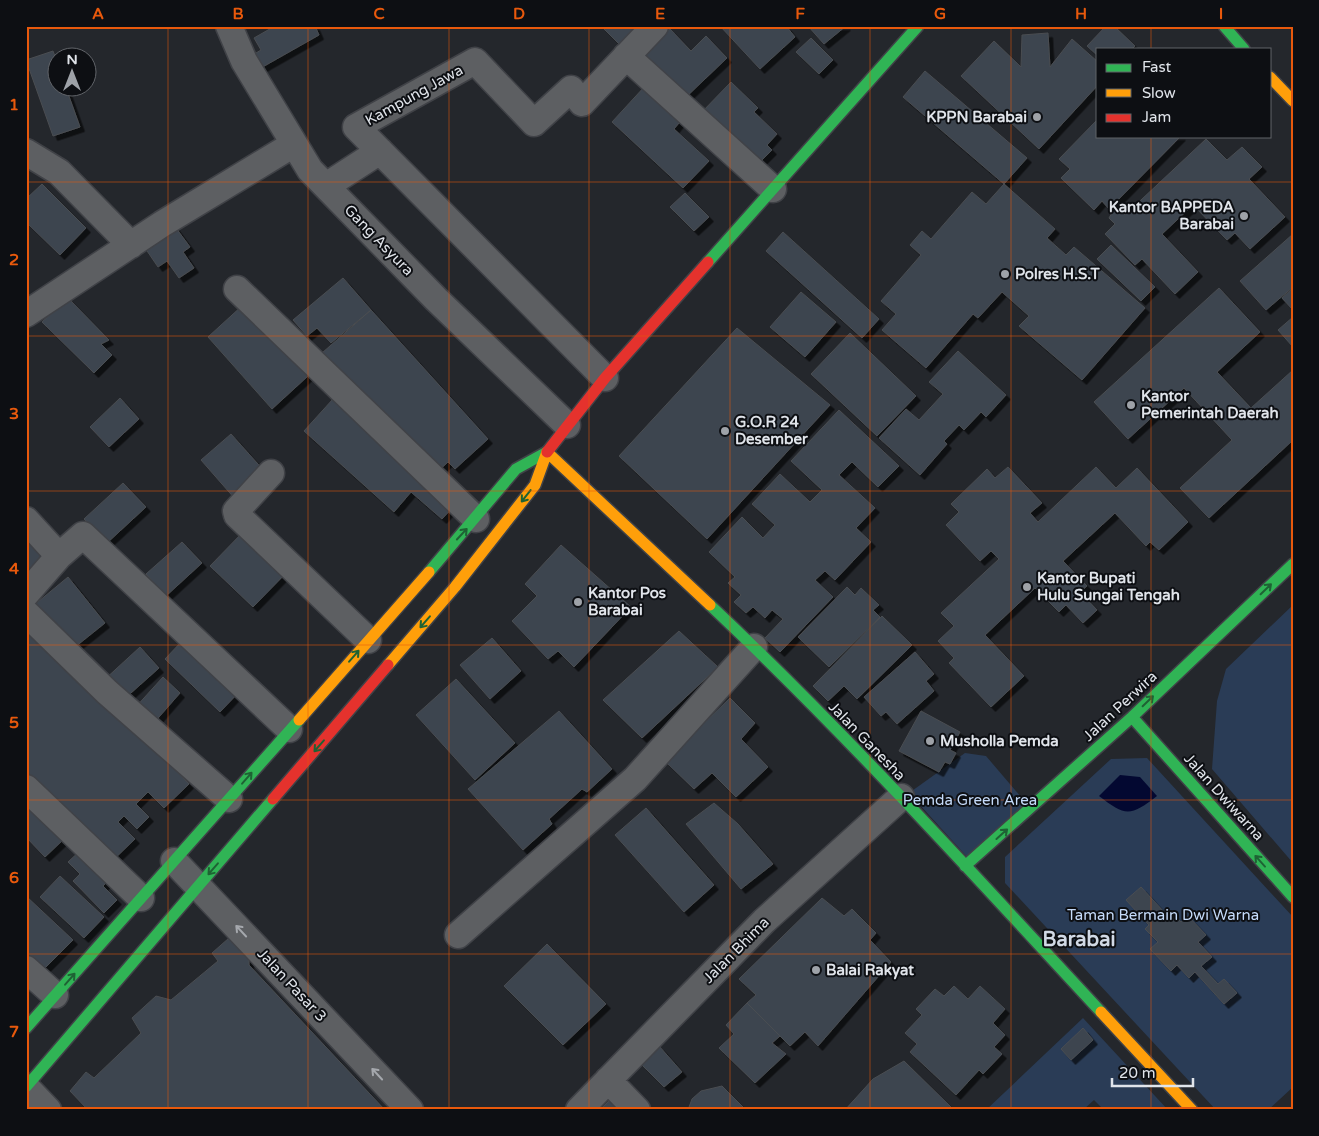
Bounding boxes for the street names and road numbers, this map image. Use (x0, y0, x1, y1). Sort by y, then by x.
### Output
street label: Kampung Jawa (362, 61, 466, 129)
street label: Gang Asyura (341, 201, 417, 279)
street label: Jalan Perwira (1079, 667, 1161, 745)
street label: Jalan Ganesha (825, 698, 909, 784)
street label: Jalan Dwiwarna (1180, 750, 1268, 844)
street label: Jalan Bhima (699, 913, 773, 987)
street label: Jalan Pasar 3 (254, 945, 330, 1025)

